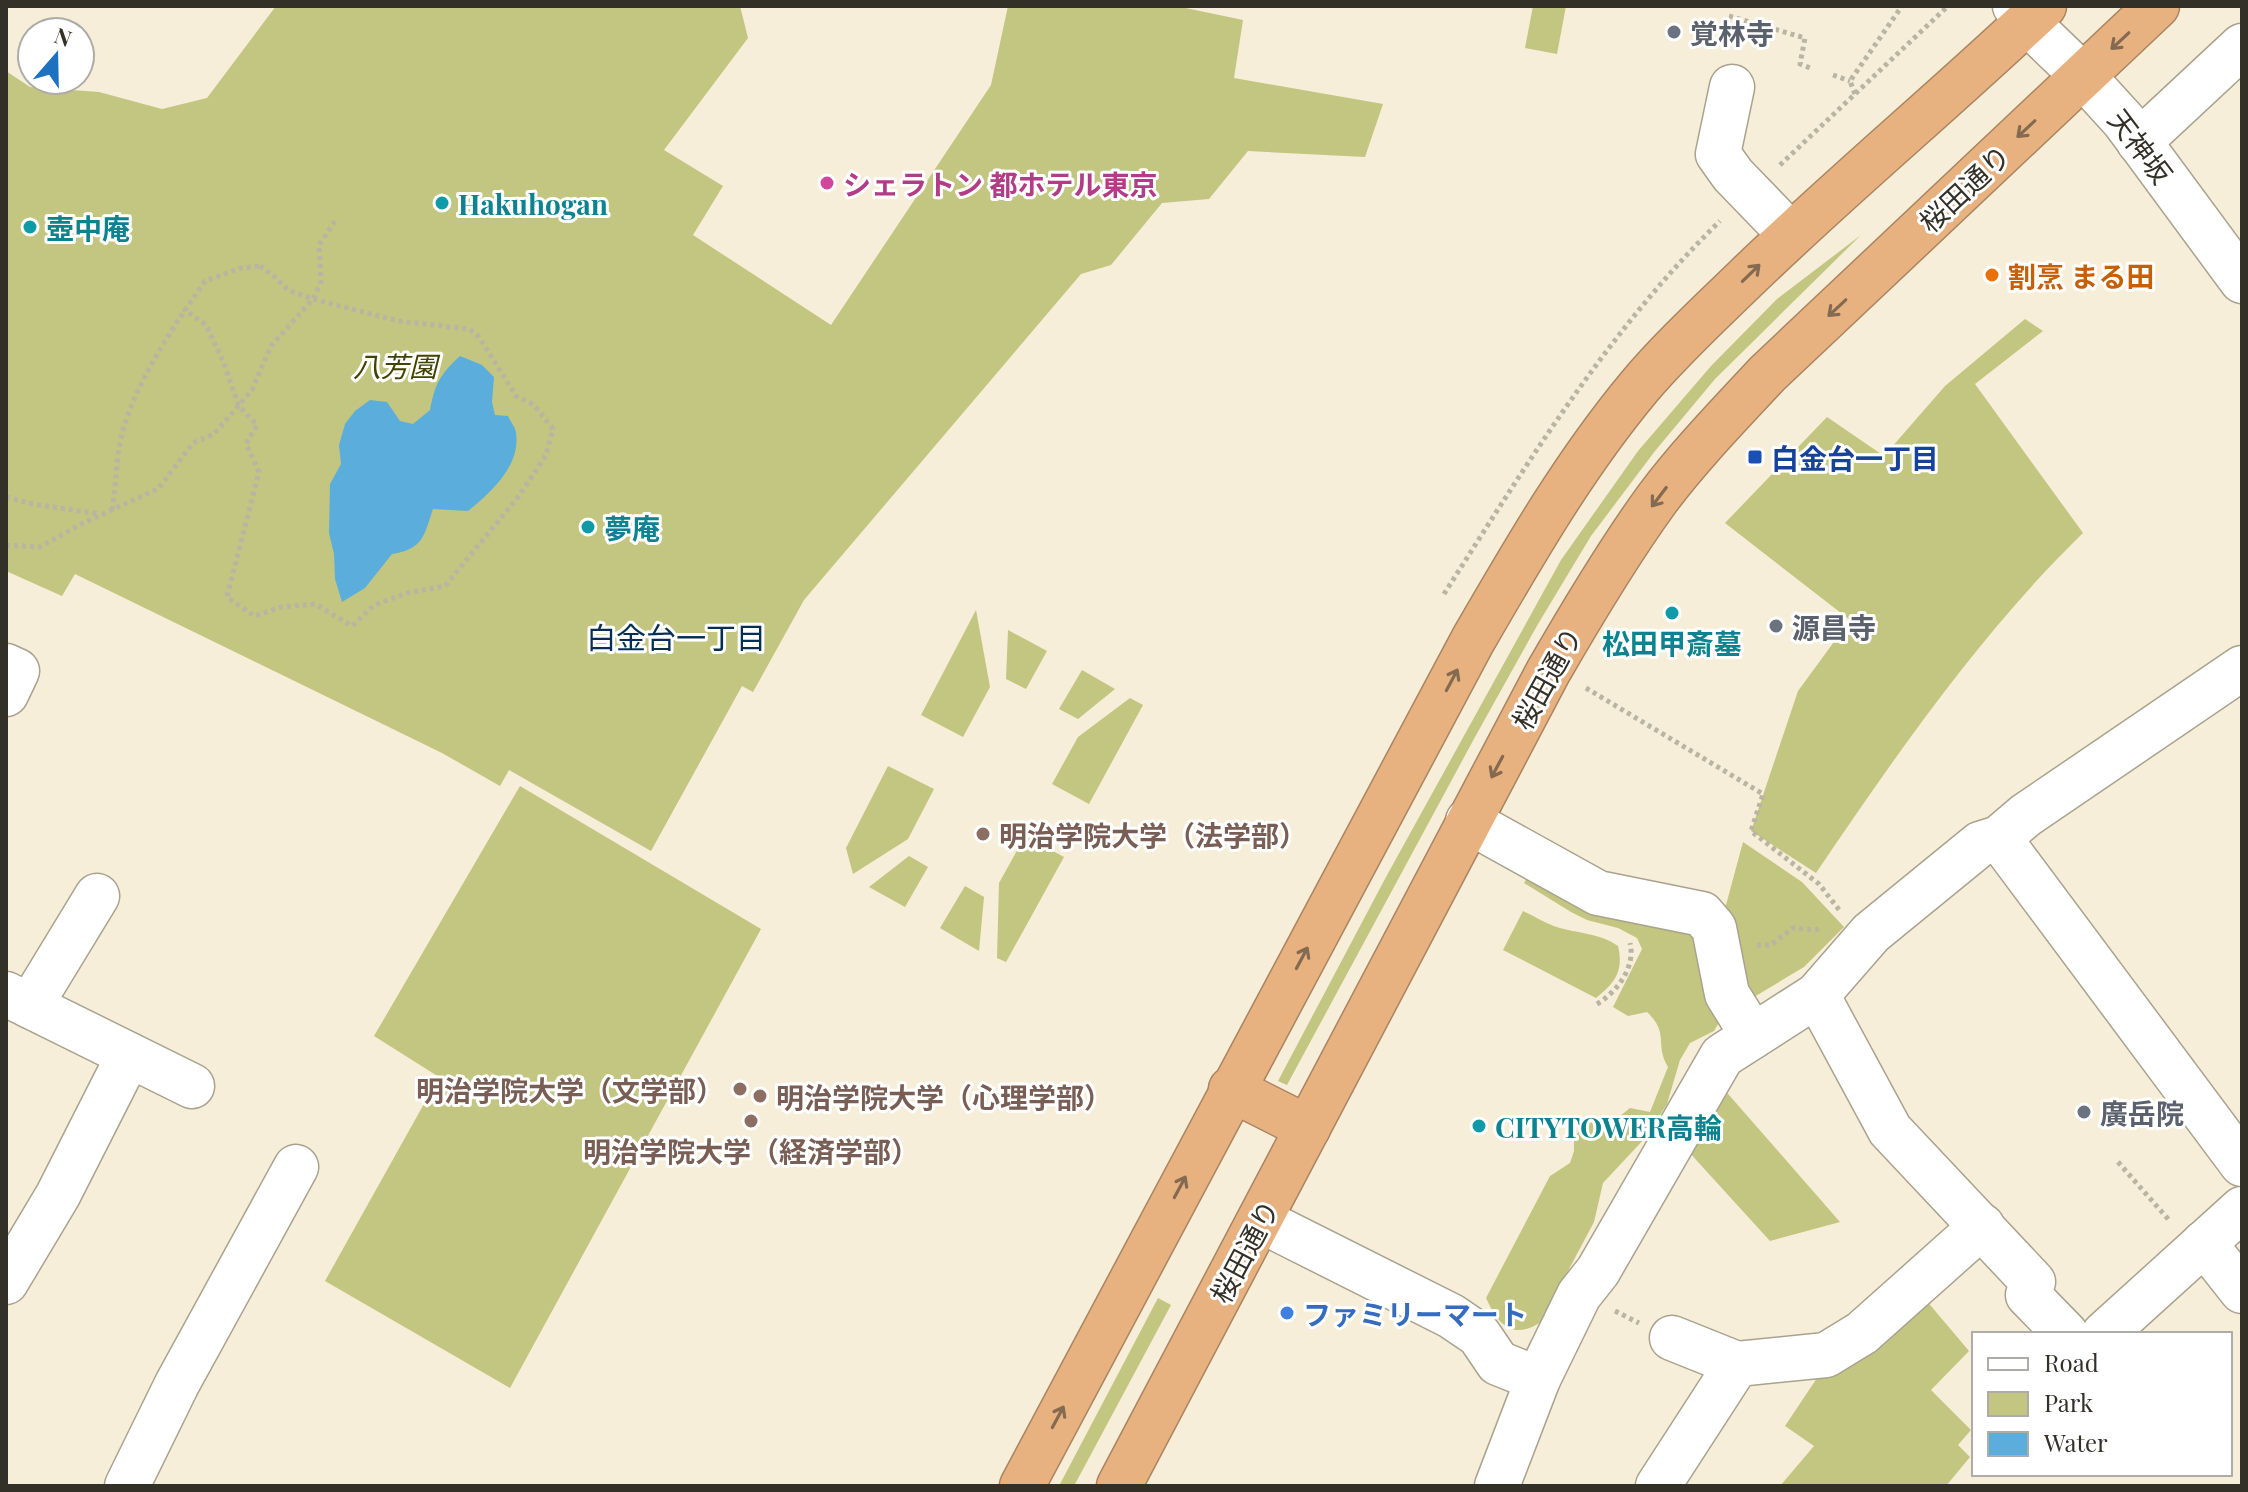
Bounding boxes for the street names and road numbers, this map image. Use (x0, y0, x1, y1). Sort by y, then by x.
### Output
street label: 天神坂 (2101, 101, 2181, 191)
street label: 桜田通り (1910, 136, 2018, 240)
street label: 桜田通り (1503, 620, 1589, 736)
street label: 桜田通り (1201, 1193, 1287, 1309)

